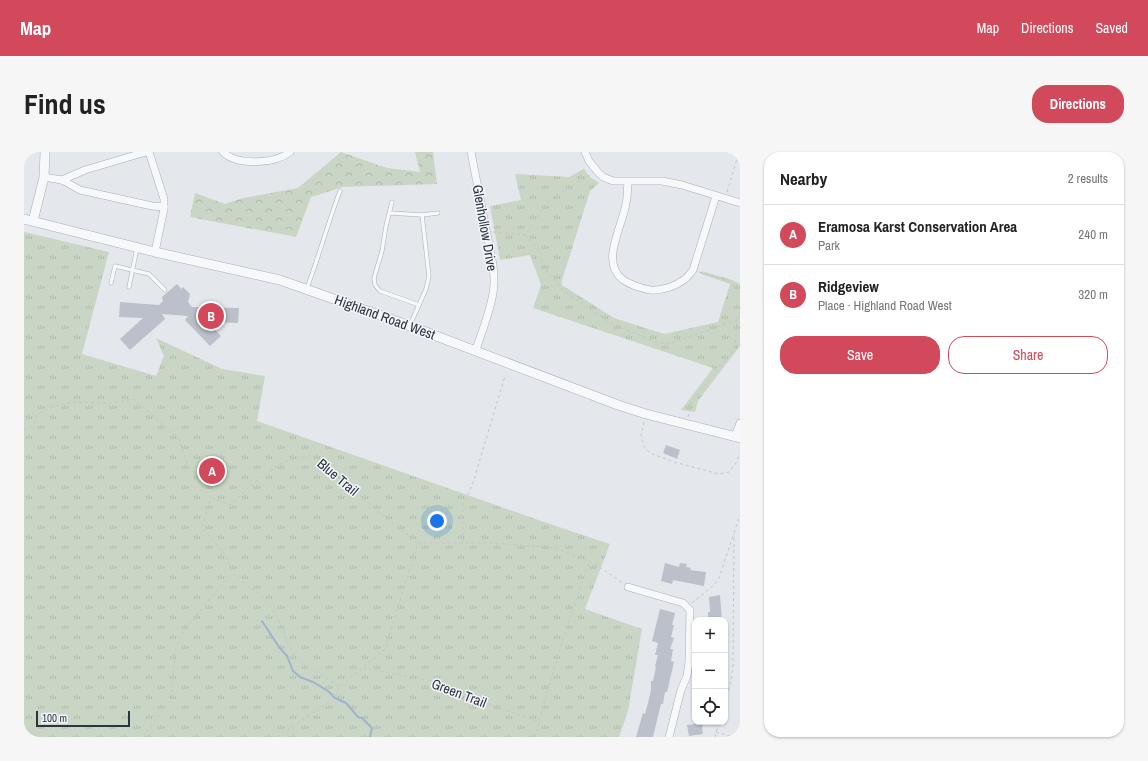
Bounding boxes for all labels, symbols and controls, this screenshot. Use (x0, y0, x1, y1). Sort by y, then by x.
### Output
text: Map (20, 15, 51, 41)
text: Map (977, 19, 999, 37)
text: Directions (1021, 19, 1073, 37)
text: Saved (1095, 19, 1128, 37)
text: Find us (24, 85, 106, 123)
button: Directions (1032, 85, 1124, 123)
text: Nearby (780, 167, 827, 190)
text: 2 results (1068, 170, 1108, 187)
street label: Glenhollow Drive (469, 183, 501, 273)
text: Eramosa Karst Conservation Area (818, 216, 1017, 237)
text: A (789, 226, 797, 243)
text: 240 m (1078, 226, 1108, 243)
text: Park (818, 237, 840, 254)
text: Ridgeview (818, 276, 879, 297)
text: B (789, 286, 797, 303)
text: 320 m (1078, 286, 1108, 303)
street label: Highland Road West (332, 290, 438, 344)
text: Place · Highland Road West (818, 297, 952, 314)
pin: B (198, 301, 224, 331)
button: Save (780, 336, 940, 374)
button: Share (948, 336, 1108, 374)
street label: Blue Trail (314, 455, 362, 499)
pin: A (199, 456, 225, 486)
your location (427, 511, 447, 531)
map controls (692, 617, 728, 725)
button: + (692, 617, 728, 653)
button: − (692, 653, 728, 689)
street label: Green Trail (429, 674, 489, 712)
button: locate (692, 689, 728, 725)
scale bar (36, 709, 130, 728)
text: 100 m (42, 711, 67, 725)

